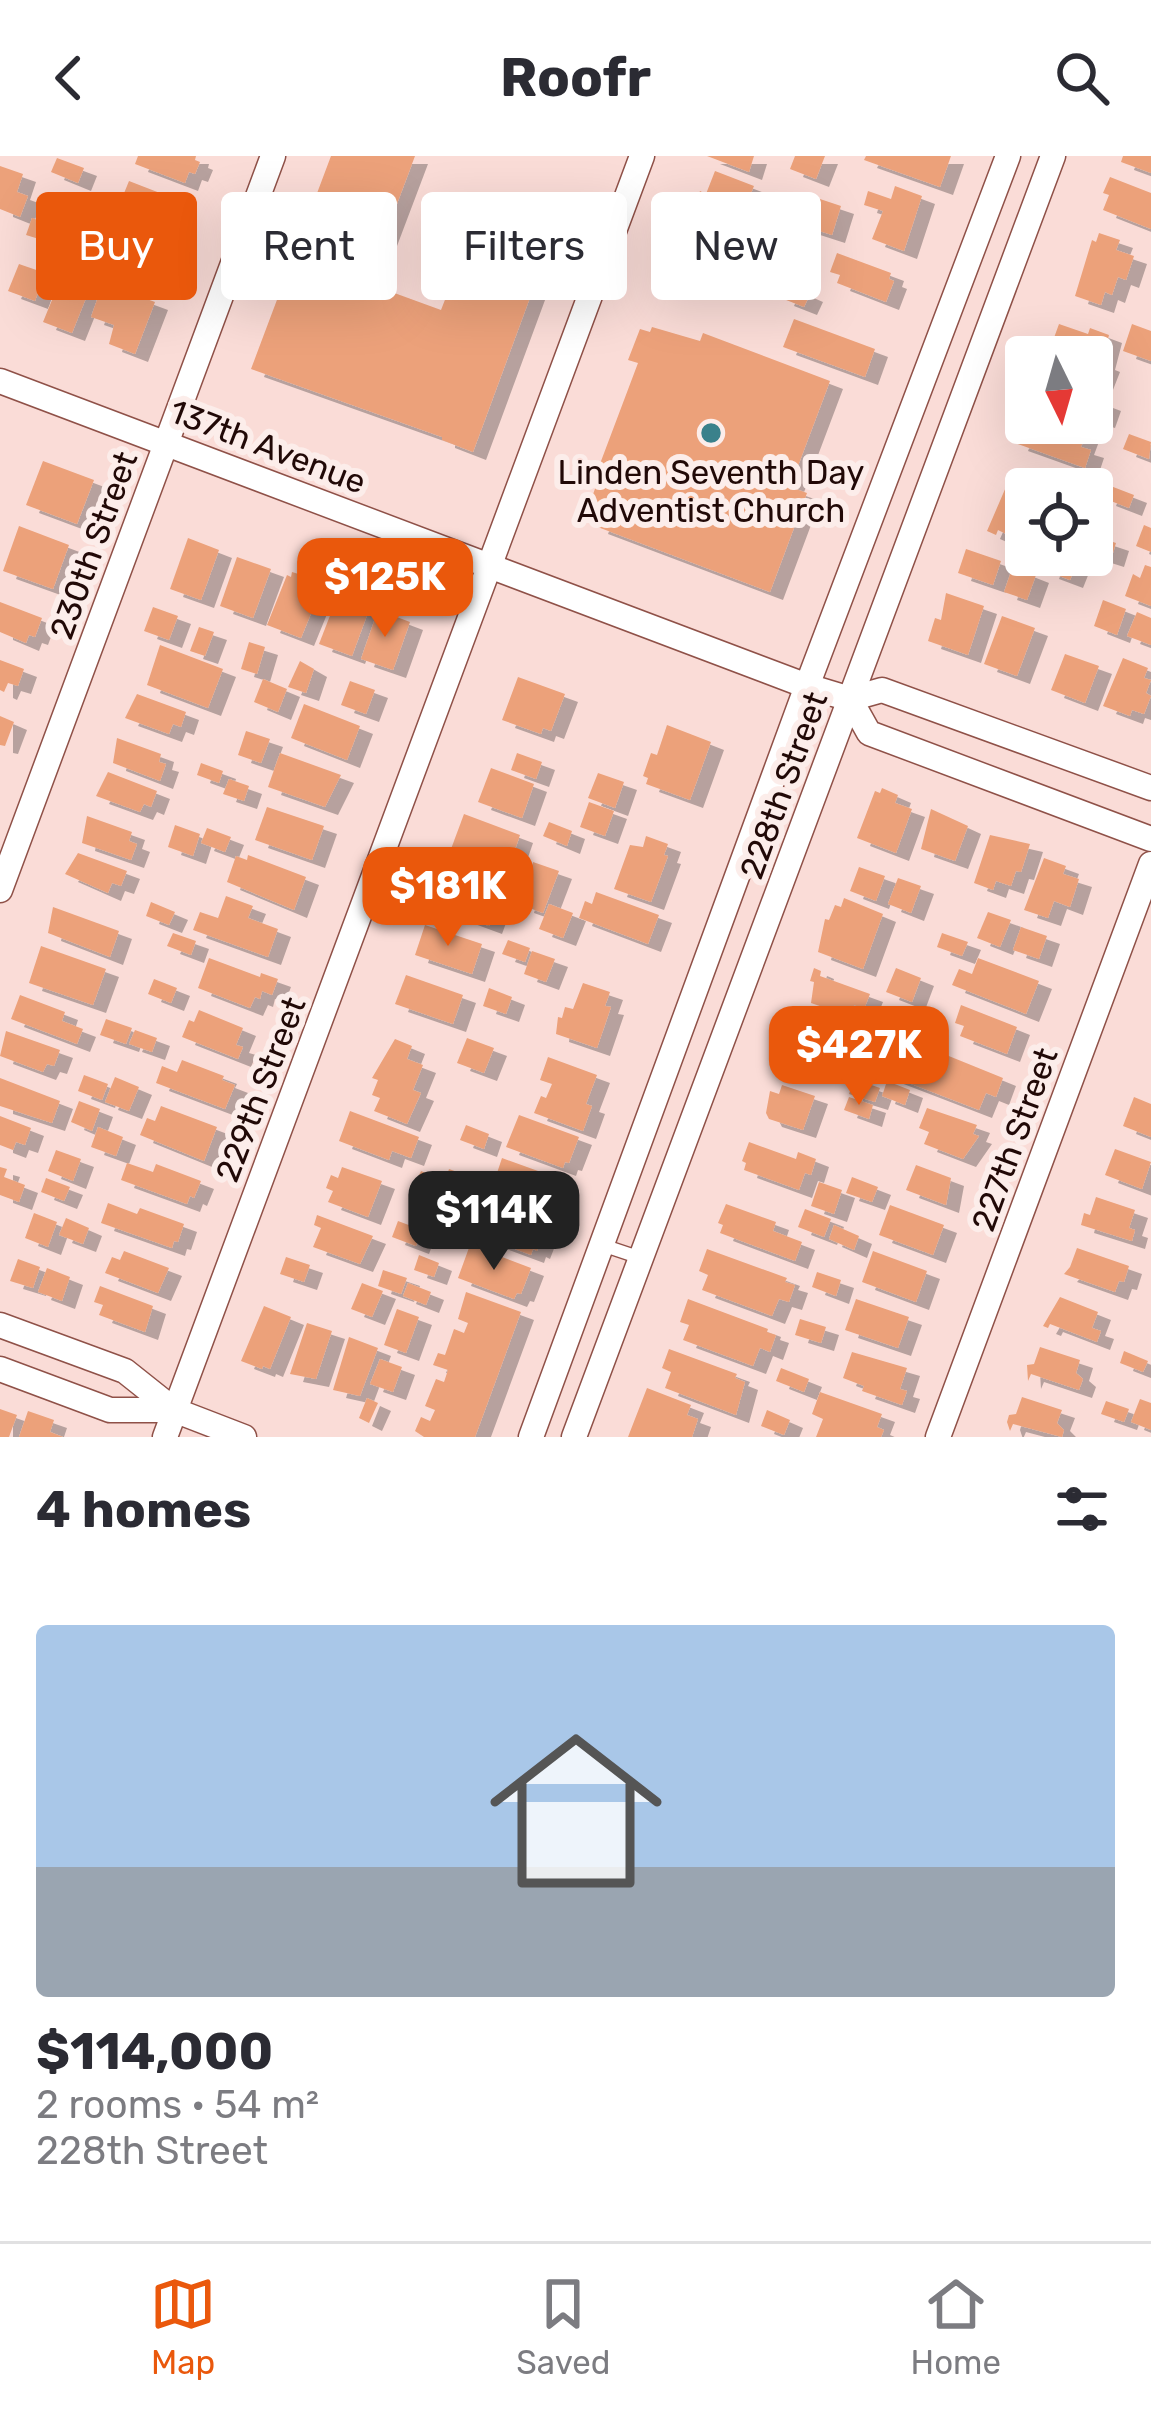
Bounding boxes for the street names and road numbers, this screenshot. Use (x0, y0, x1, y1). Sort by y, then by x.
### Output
street label: 137th Avenue (164, 391, 371, 502)
street label: 230th Street (42, 446, 145, 644)
street label: 228th Street (732, 686, 835, 884)
street label: 229th Street (207, 991, 314, 1187)
street label: 227th Street (963, 1042, 1066, 1236)

